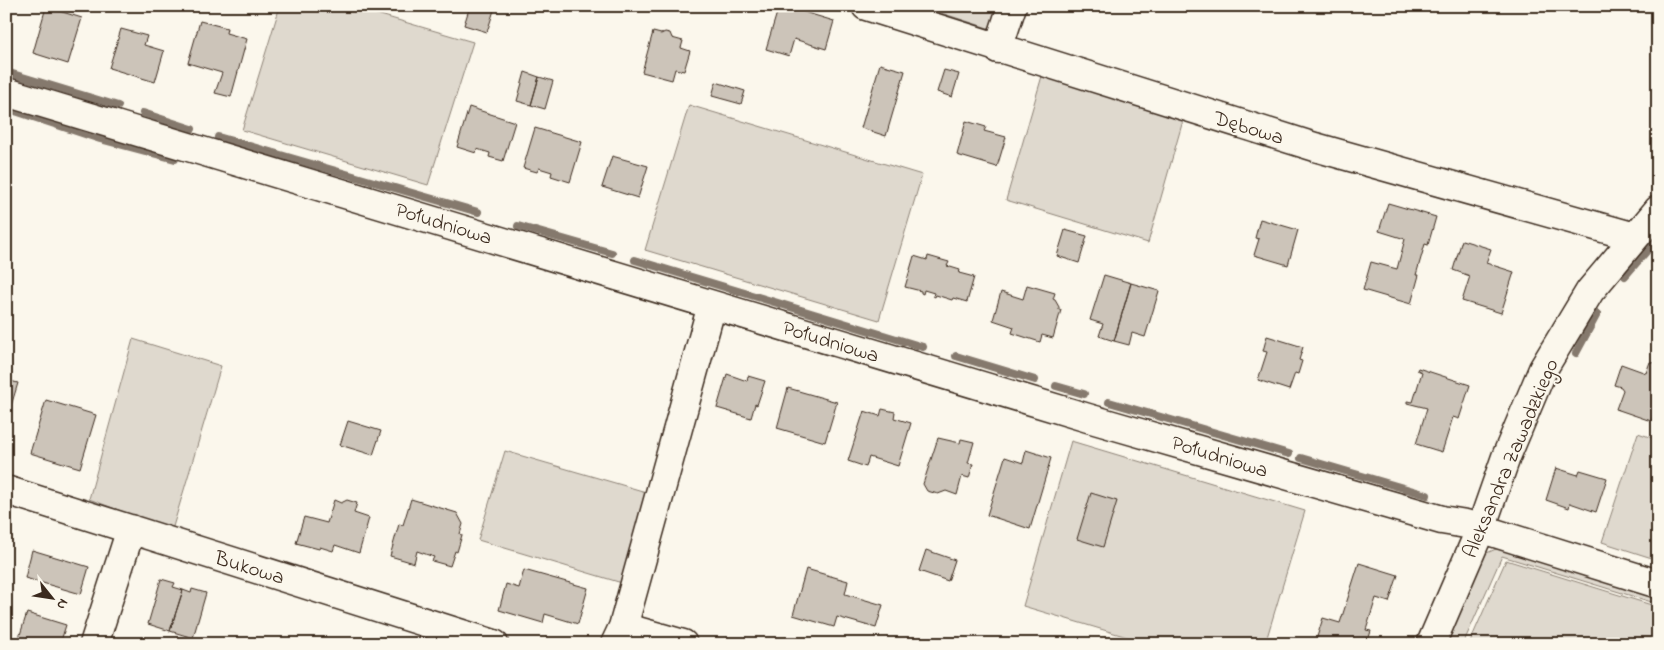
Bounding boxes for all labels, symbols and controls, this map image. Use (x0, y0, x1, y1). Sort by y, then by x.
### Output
street label: Dębowa (1209, 104, 1287, 154)
street label: Południowa (391, 196, 496, 254)
street label: Południowa (778, 314, 883, 372)
street label: Aleksandra Zawadzkiego (1456, 354, 1569, 564)
street label: Południowa (1167, 429, 1272, 487)
street label: Bukowa (210, 544, 288, 594)
north arrow (28, 572, 78, 622)
text: N (51, 594, 73, 613)

